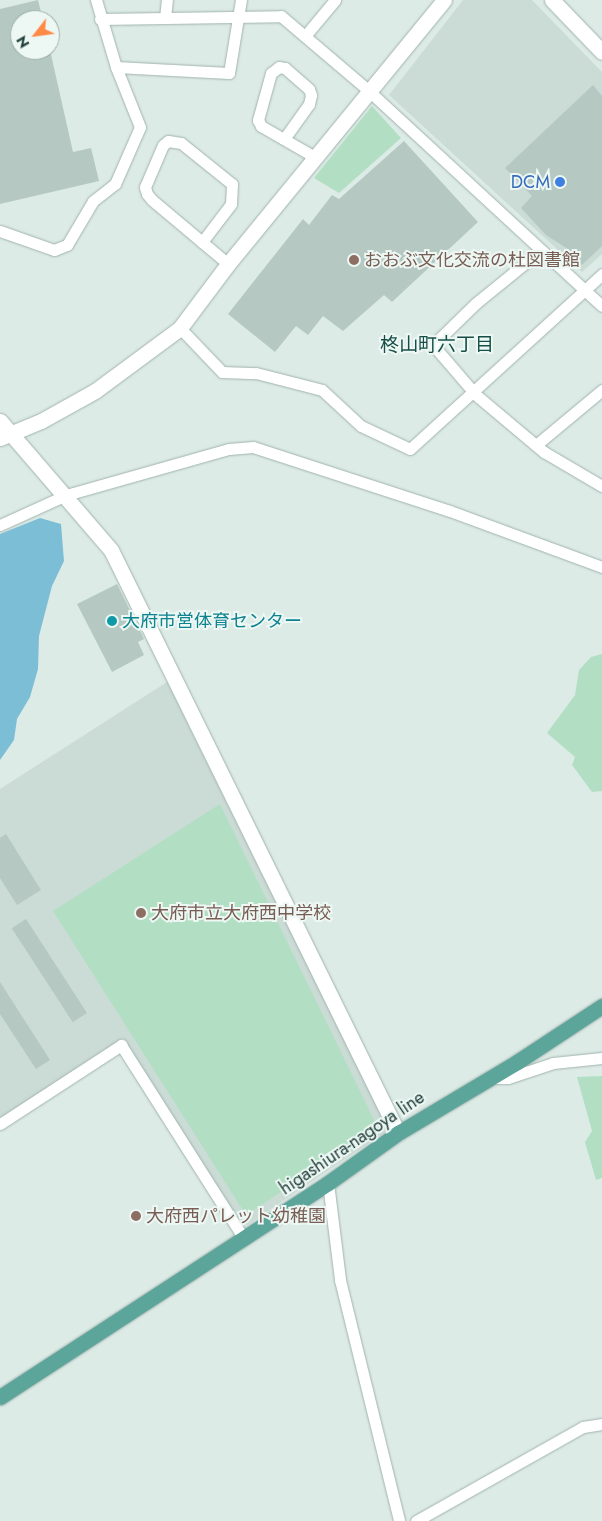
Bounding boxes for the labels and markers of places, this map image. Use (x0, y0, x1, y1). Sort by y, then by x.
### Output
place label: DCM (511, 171, 550, 193)
marker: DCM (554, 176, 566, 188)
place label: おおぶ文化交流の杜図書館 (364, 249, 580, 271)
marker: おおぶ文化交流の杜図書館 (348, 254, 360, 266)
place label: 大府市営体育センター (122, 610, 302, 632)
marker: 大府市営体育センター (106, 615, 118, 627)
place label: 大府市立大府西中学校 (151, 902, 331, 924)
marker: 大府市立大府西中学校 (135, 907, 147, 919)
place label: 大府西パレット幼稚園 (146, 1205, 326, 1227)
marker: 大府西パレット幼稚園 (130, 1210, 142, 1222)

